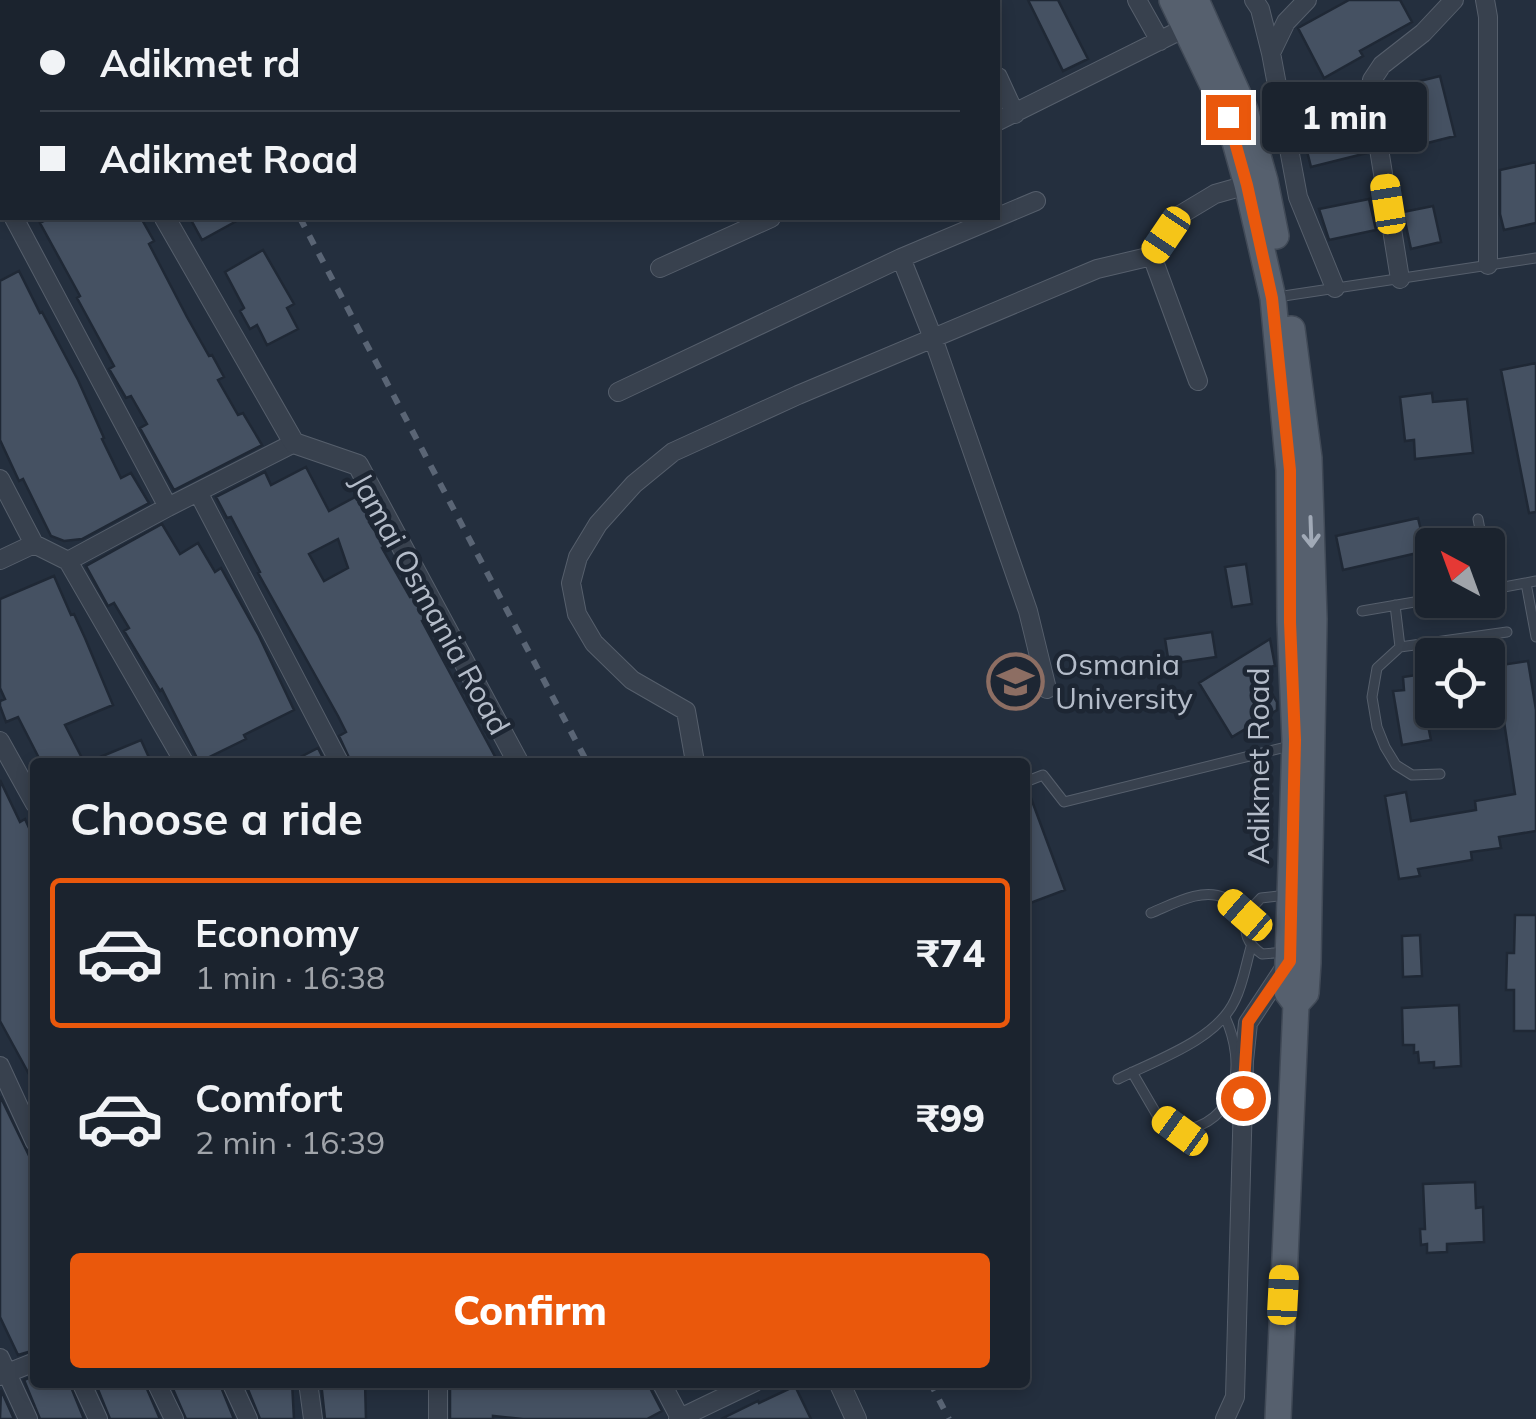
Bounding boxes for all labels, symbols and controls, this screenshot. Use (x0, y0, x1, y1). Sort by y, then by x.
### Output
text: Adikmet rd (100, 39, 301, 87)
callout: 1 min (1263, 82, 1428, 152)
route end (1206, 95, 1251, 140)
text: 1 min (1302, 97, 1387, 137)
text: Adikmet Road (100, 135, 358, 183)
car (1368, 172, 1408, 236)
car (1137, 202, 1195, 268)
street label: Jamai Osmania Road (343, 466, 519, 741)
one-way arrow (1301, 515, 1320, 547)
north arrow (1415, 528, 1505, 618)
map controls (1415, 528, 1505, 728)
button: locate (1415, 638, 1505, 728)
place label: Osmania University (1055, 645, 1193, 717)
school or university icon: Osmania University (986, 652, 1046, 712)
street label: Adikmet Road (1239, 667, 1277, 865)
text: Choose a ride (70, 790, 363, 846)
car (1213, 884, 1277, 946)
icon: car (75, 908, 165, 998)
text: Economy (195, 909, 359, 957)
text: ₹74 (917, 929, 985, 977)
text: 1 min · 16:38 (195, 957, 385, 997)
icon: car (75, 1073, 165, 1163)
text: Comfort (195, 1074, 343, 1122)
route start (1221, 1076, 1266, 1121)
text: ₹99 (917, 1094, 985, 1142)
car (1147, 1101, 1213, 1161)
text: 2 min · 16:39 (195, 1122, 385, 1162)
button: Confirm (70, 1253, 990, 1368)
car (1266, 1264, 1300, 1326)

